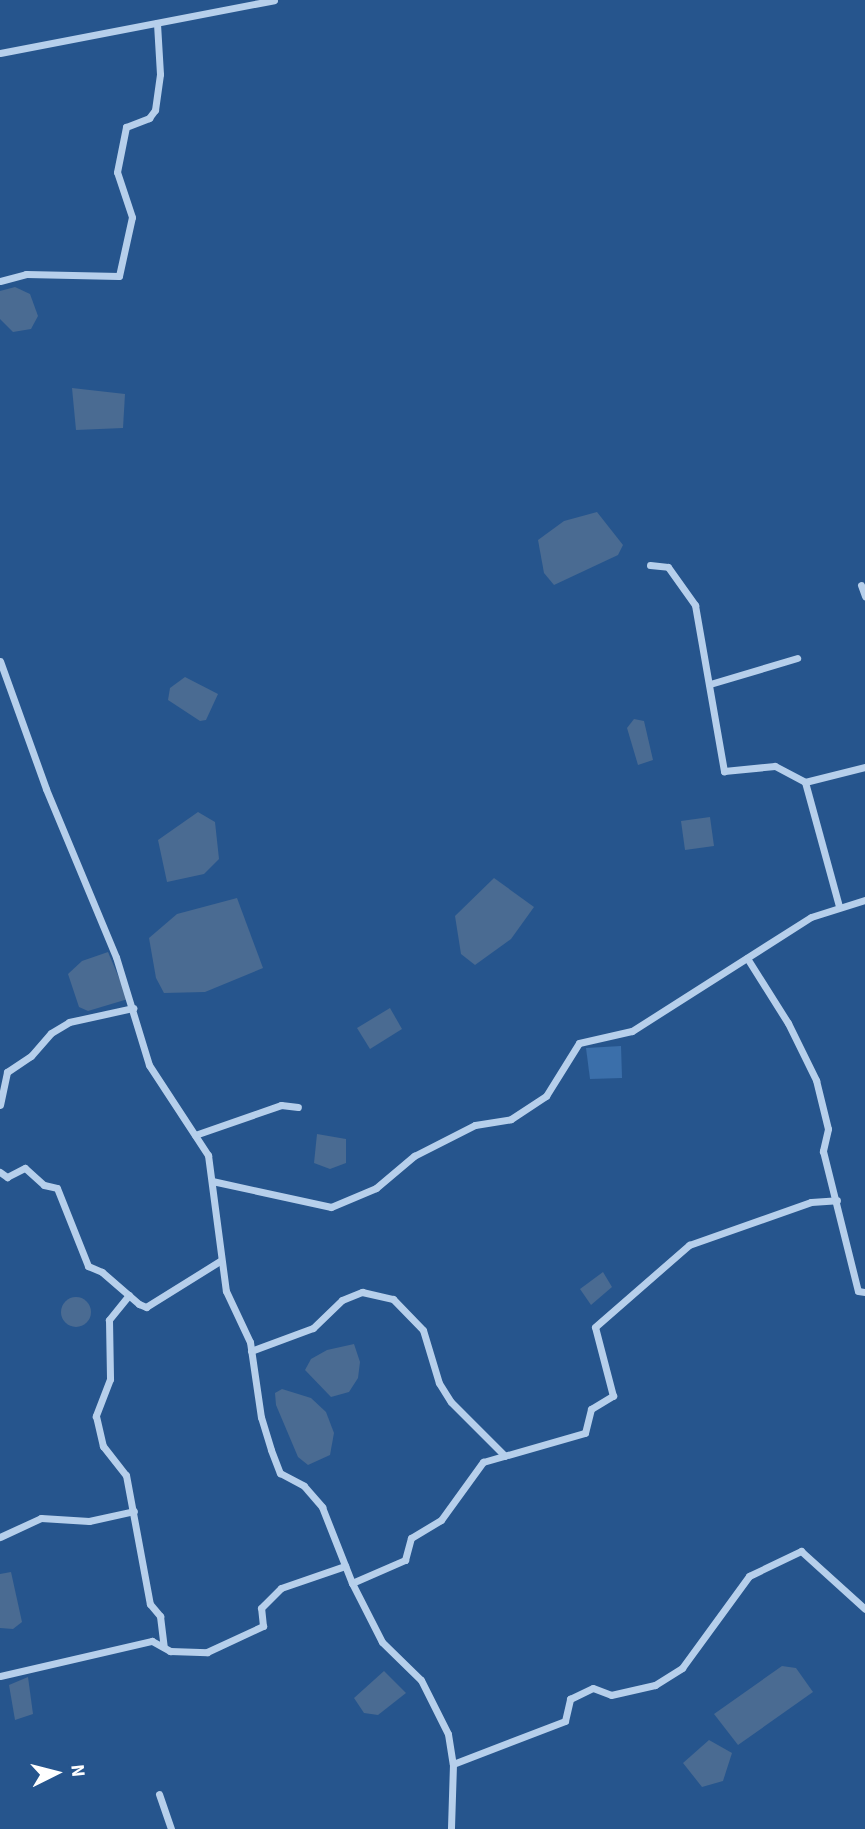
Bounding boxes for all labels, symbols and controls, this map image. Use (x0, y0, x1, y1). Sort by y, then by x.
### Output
north arrow (21, 1738, 91, 1808)
text: N (63, 1763, 91, 1778)

